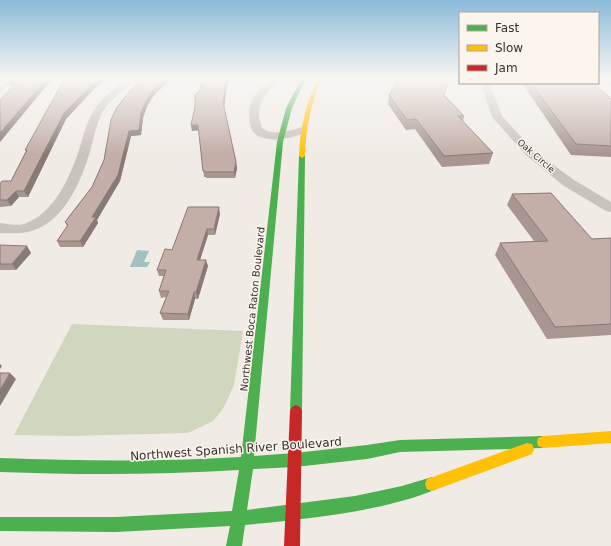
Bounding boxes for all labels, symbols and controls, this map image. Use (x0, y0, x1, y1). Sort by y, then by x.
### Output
legend (459, 12, 599, 84)
text: Fast (495, 21, 519, 35)
text: Slow (495, 41, 523, 55)
text: Jam (494, 61, 518, 75)
street label: Oak Circle (515, 137, 557, 175)
street label: Northwest Boca Raton Boulevard (238, 226, 267, 392)
street label: Northwest Spanish River Boulevard (130, 435, 342, 463)

